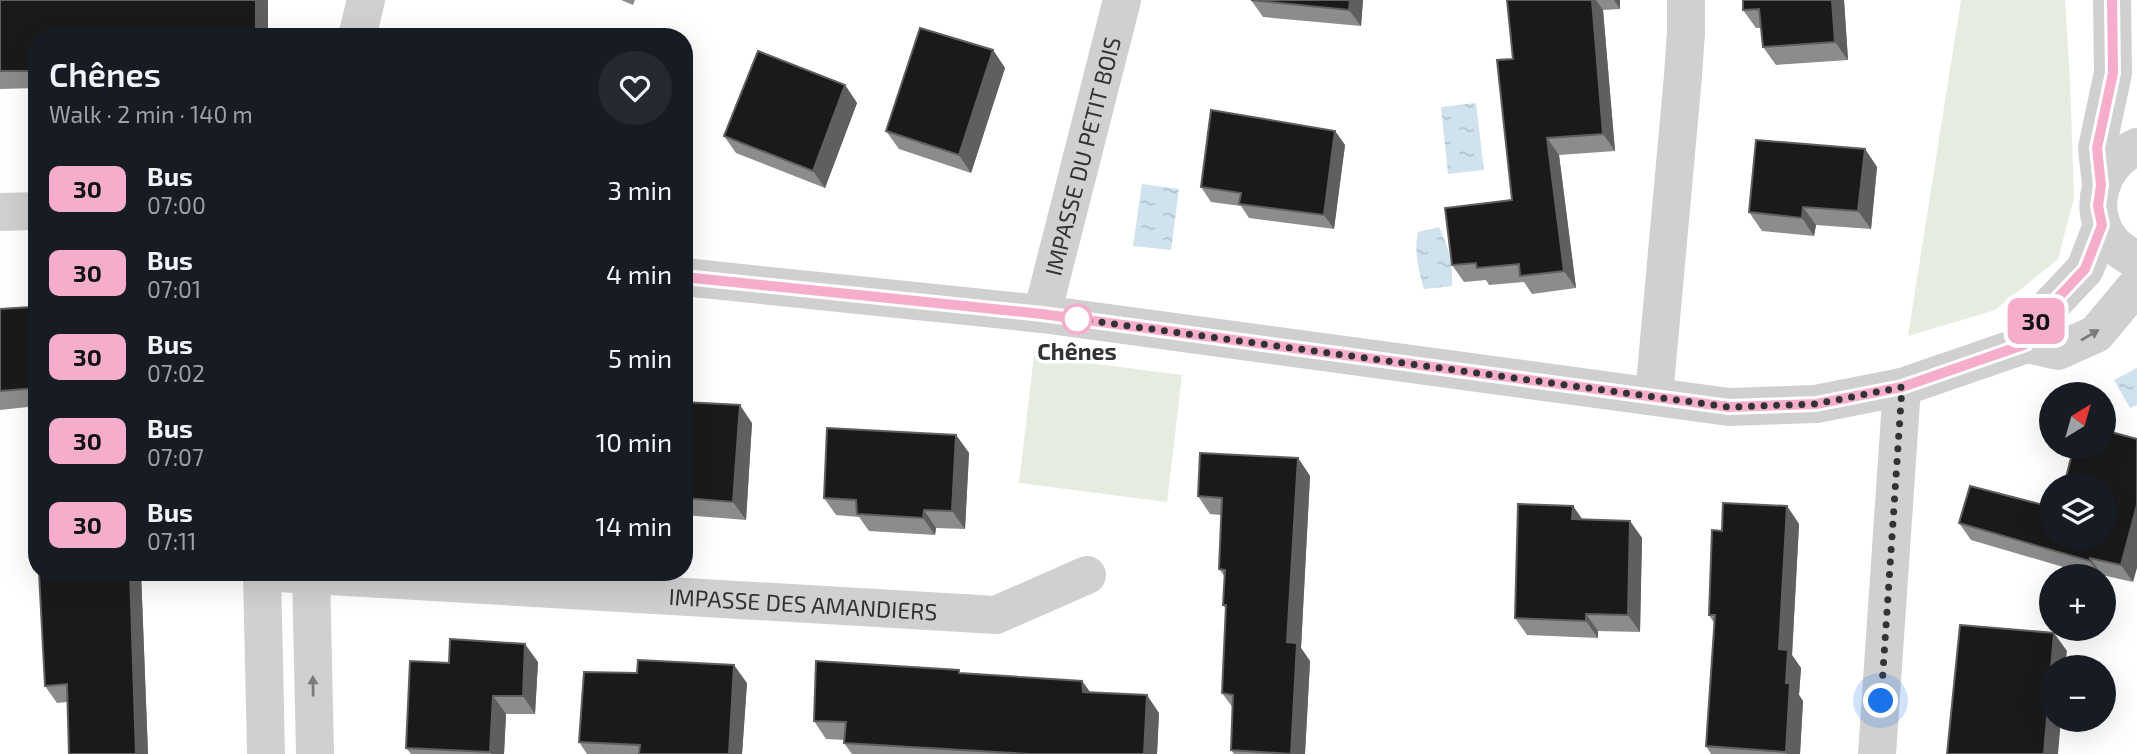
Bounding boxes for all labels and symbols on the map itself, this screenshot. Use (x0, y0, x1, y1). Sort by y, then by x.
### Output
street label: IMPASSE DU PETIT BOIS (1038, 34, 1126, 278)
line badge: 30 (2004, 298, 2068, 344)
marker: Chênes (1062, 304, 1092, 334)
one-way arrow (2080, 329, 2100, 342)
place label: Chênes (1037, 337, 1117, 365)
north arrow (2039, 382, 2116, 458)
street label: IMPASSE DES AMANDIERS (668, 582, 938, 626)
one-way arrow (307, 675, 319, 697)
your location (1863, 683, 1898, 718)

